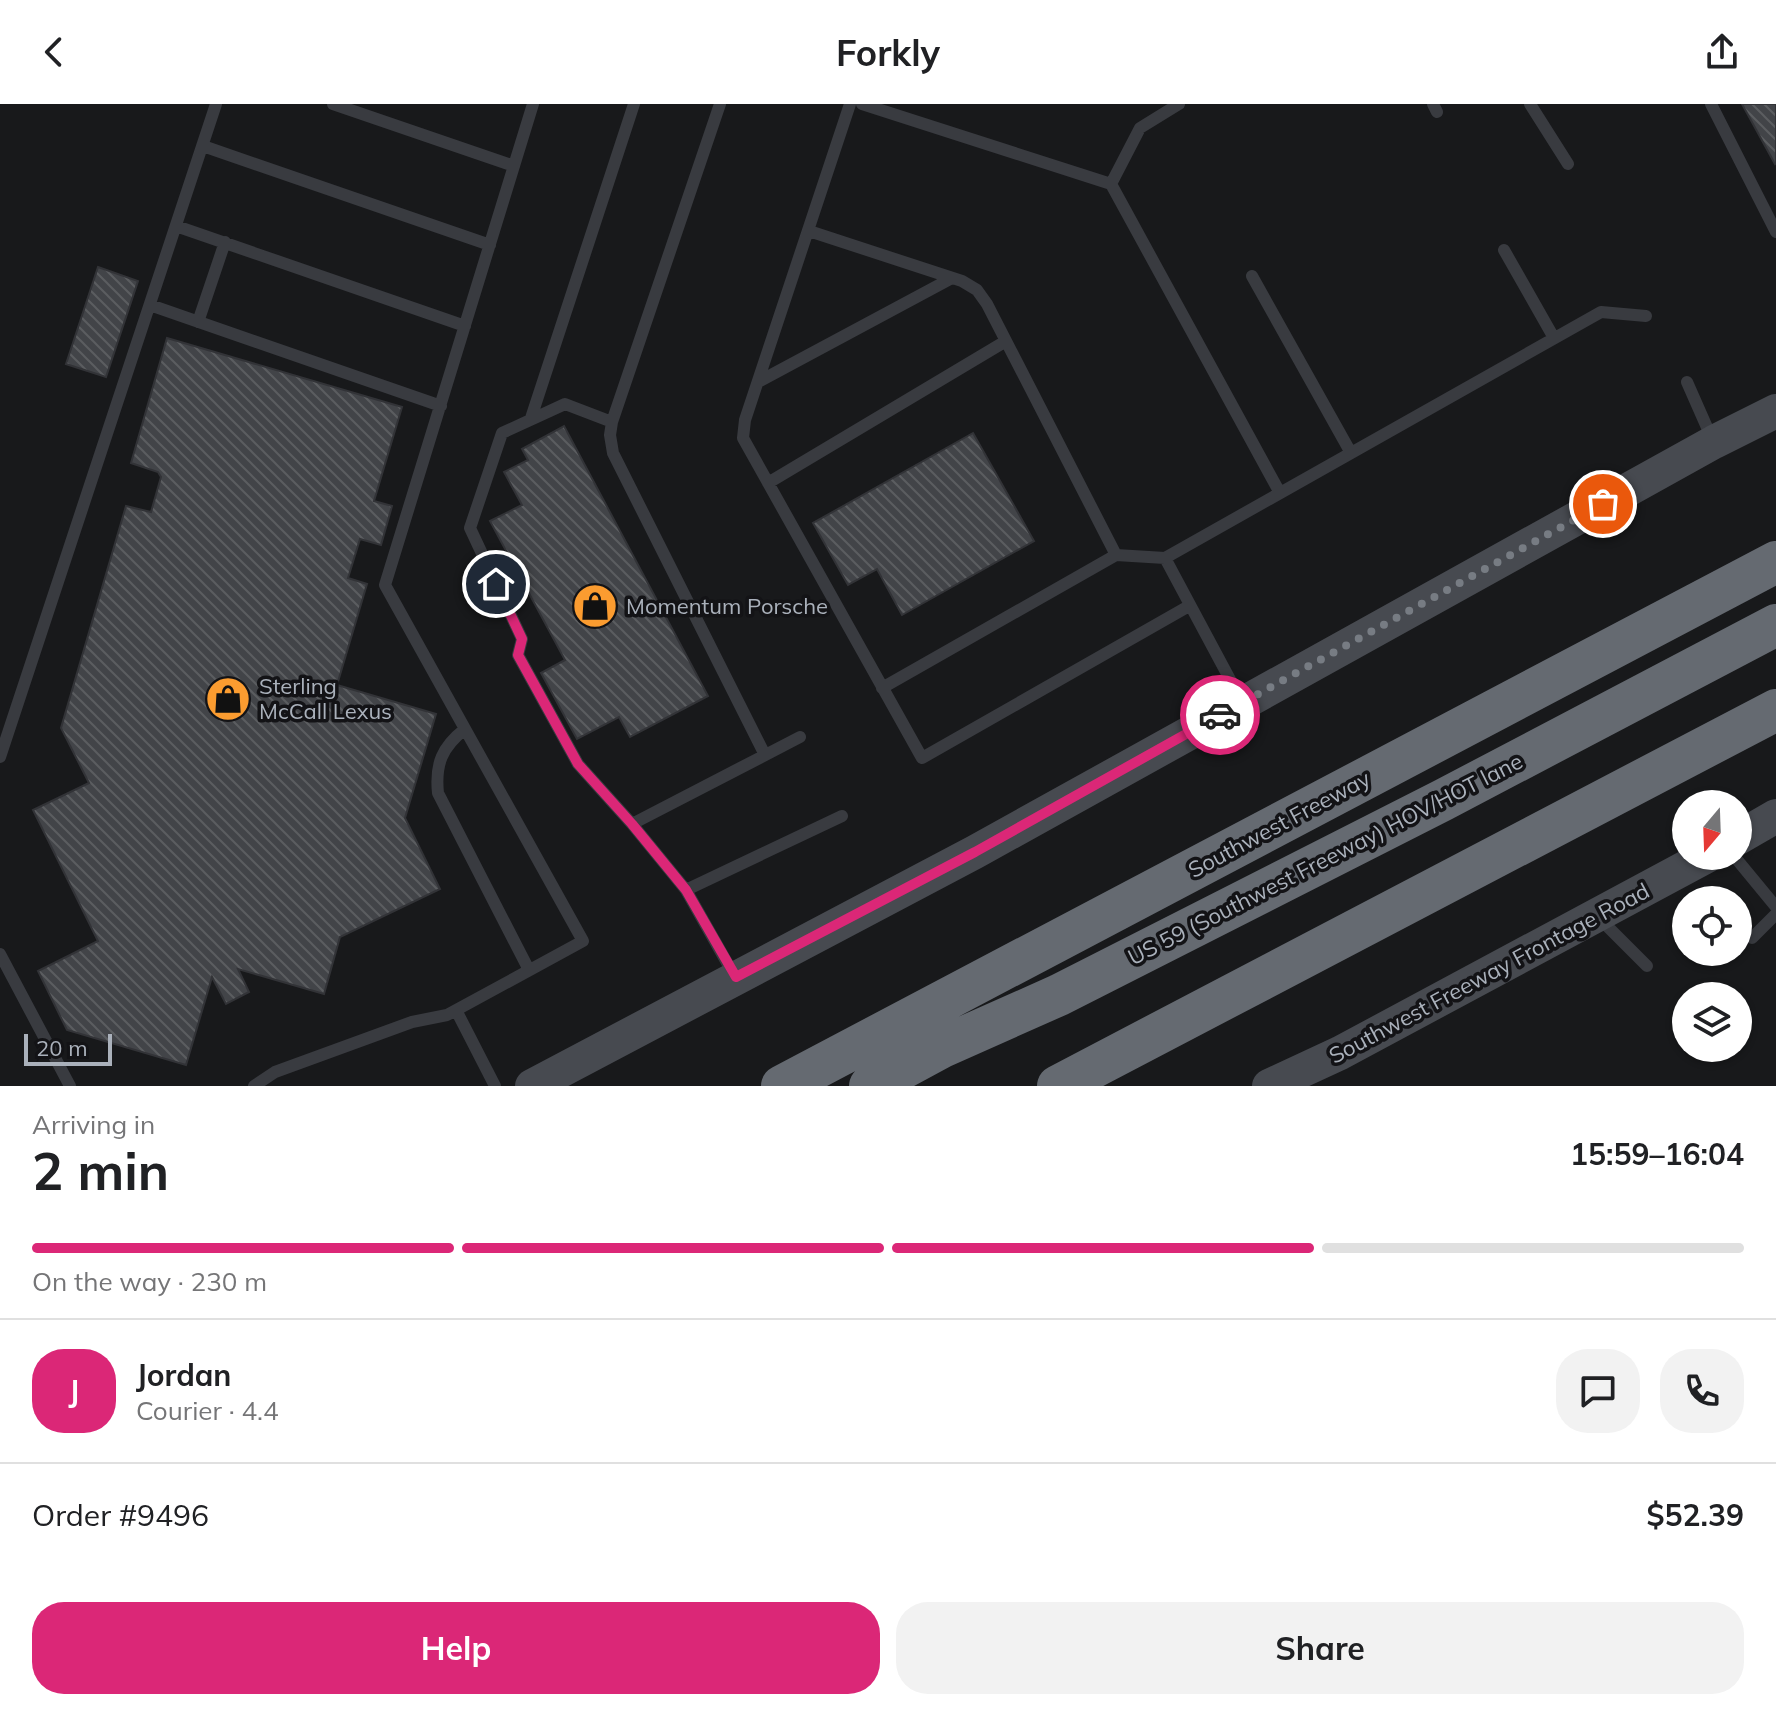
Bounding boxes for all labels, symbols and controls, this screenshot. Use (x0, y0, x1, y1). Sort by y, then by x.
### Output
icon: back (32, 30, 76, 74)
text: Forkly (836, 30, 940, 75)
icon: share (1700, 30, 1744, 74)
pin (1569, 470, 1637, 538)
icon: bag (1581, 482, 1625, 526)
pin (462, 550, 530, 618)
icon: home (474, 562, 518, 606)
shop icon: Momentum Porsche (571, 582, 619, 630)
place label: Momentum Porsche (626, 592, 828, 620)
place label: Sterling McCall Lexus (259, 672, 392, 725)
shop icon: Sterling McCall Lexus (204, 675, 252, 723)
courier (1180, 675, 1260, 755)
icon: car (1198, 693, 1242, 737)
street label: US 59 (Southwest Freeway) HOV/HOT lane (1123, 747, 1527, 971)
street label: Southwest Freeway (1183, 764, 1375, 884)
north arrow (1672, 790, 1752, 870)
map controls (1672, 790, 1752, 1062)
street label: Southwest Freeway Frontage Road (1324, 876, 1654, 1070)
button: locate (1672, 886, 1752, 966)
button: layers (1672, 982, 1752, 1062)
scale bar (24, 1030, 112, 1066)
text: 20 m (36, 1034, 87, 1062)
text: Arriving in (32, 1108, 155, 1141)
text: 15:59–16:04 (1570, 1135, 1744, 1173)
text: 2 min (32, 1138, 169, 1203)
text: On the way · 230 m (32, 1265, 267, 1298)
button: chat (1556, 1349, 1640, 1433)
button: phone (1660, 1349, 1744, 1433)
text: Jordan (136, 1356, 231, 1394)
text: J (69, 1372, 79, 1410)
text: Courier · 4.4 (136, 1394, 279, 1427)
text: Order #9496 (32, 1496, 209, 1534)
text: $52.39 (1647, 1496, 1744, 1534)
button: Help (32, 1602, 880, 1694)
button: Share (896, 1602, 1744, 1694)

